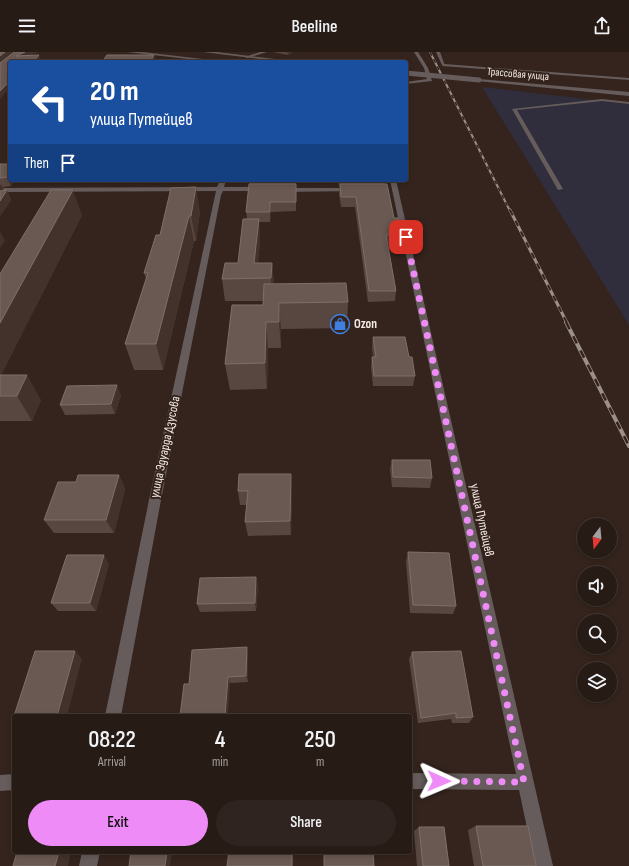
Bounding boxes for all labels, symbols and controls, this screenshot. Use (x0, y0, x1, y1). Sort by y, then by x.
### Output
icon: menu (16, 15, 38, 37)
icon: share (591, 15, 613, 37)
text: Beeline (291, 16, 338, 37)
street label: Трассовая улица (487, 65, 549, 83)
text: 20 m (90, 75, 139, 108)
icon: left (24, 76, 76, 128)
text: улица Путейцев (90, 109, 193, 130)
icon: arrive (57, 152, 79, 174)
text: Then (24, 154, 49, 173)
pin (389, 220, 423, 254)
icon: arrive (395, 226, 417, 248)
shop icon: Ozon (329, 313, 351, 335)
place label: Ozon (354, 316, 377, 332)
street label: улица Эдуарда Дзусова (146, 395, 184, 499)
street label: улица Путейцев (466, 482, 498, 558)
north arrow (577, 518, 617, 558)
map controls (577, 518, 617, 702)
button: sound (577, 566, 617, 606)
button: search (577, 614, 617, 654)
button: layers (577, 662, 617, 702)
text: 08:22 (88, 725, 136, 754)
text: 4 (215, 725, 225, 754)
text: 250 (304, 725, 336, 754)
text: Arrival (98, 754, 126, 770)
text: min (212, 754, 228, 770)
text: m (316, 754, 324, 770)
position arrow (418, 760, 460, 802)
button: Exit (28, 800, 208, 846)
button: Share (216, 800, 396, 846)

